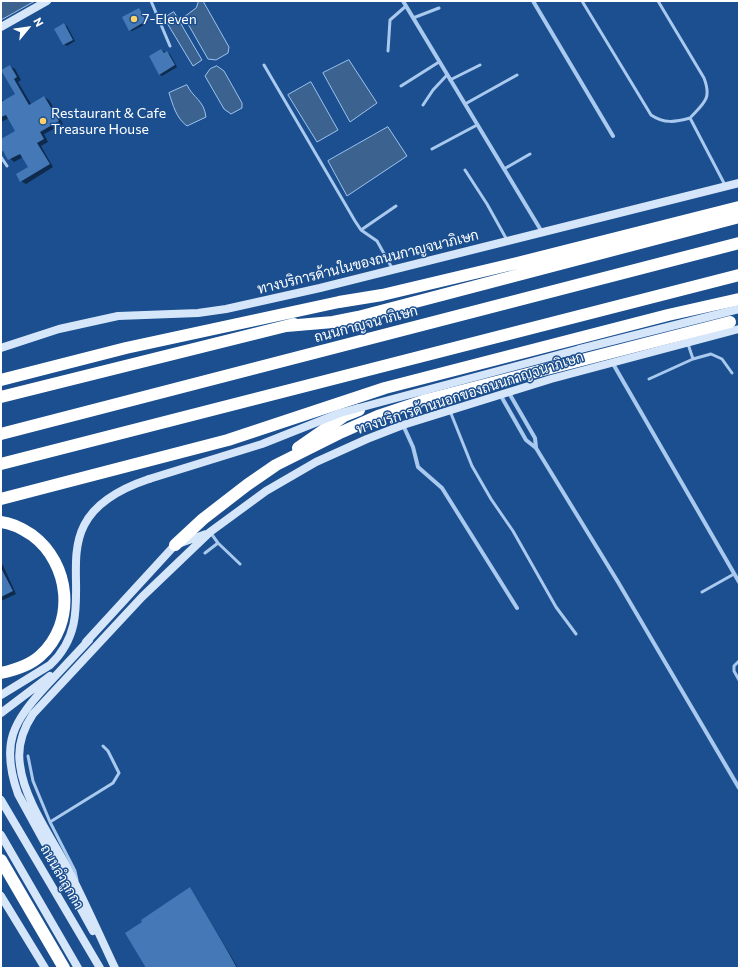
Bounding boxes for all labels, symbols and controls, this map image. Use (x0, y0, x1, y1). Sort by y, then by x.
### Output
north arrow (8, 8, 48, 48)
place label: 7-Eleven (142, 11, 197, 27)
marker: 7-Eleven (129, 14, 139, 24)
text: N (31, 15, 47, 29)
place label: Restaurant & Cafe Treasure House (51, 105, 166, 138)
marker: Restaurant & Cafe Treasure House (38, 116, 48, 126)
street label: ทางบริการด้านในของถนนกาญจนาภิเษก (256, 226, 480, 298)
street label: ถนนกาญจนาภิเษก (312, 302, 420, 346)
street label: ทางบริการด้านนอกของถนนกาญจนาภิเษก (354, 348, 586, 438)
street label: ถนนลำลูกกา (37, 842, 87, 912)

